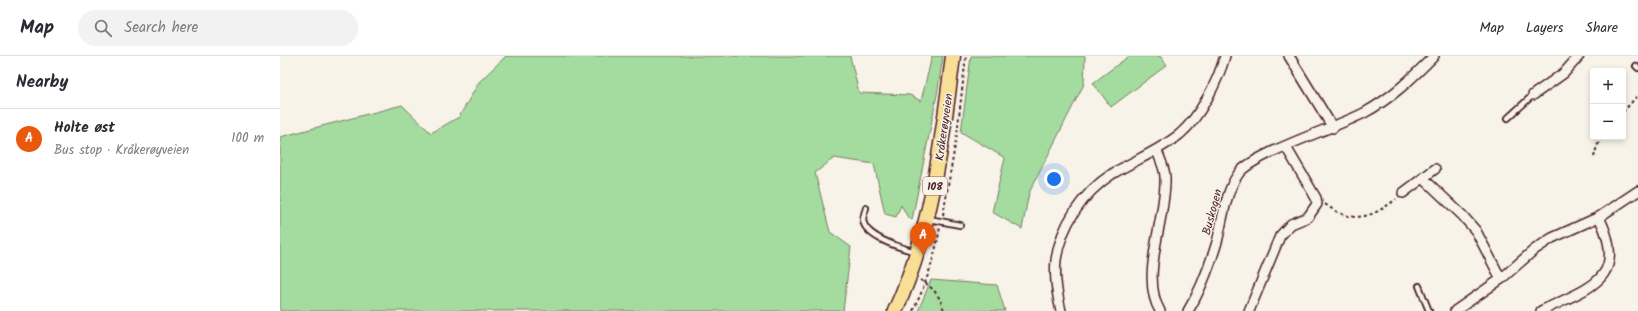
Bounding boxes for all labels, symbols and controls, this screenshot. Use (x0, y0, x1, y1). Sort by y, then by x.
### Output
search box (78, 10, 358, 46)
text: Map (20, 13, 54, 43)
text: Search here (124, 16, 198, 40)
icon: search (92, 17, 114, 39)
text: Map (1480, 17, 1504, 39)
text: Layers (1526, 17, 1564, 39)
text: Share (1586, 17, 1618, 39)
map controls (1590, 68, 1626, 140)
button: + (1590, 68, 1626, 104)
text: Nearby (16, 69, 68, 96)
street label: Kråkerøyveien (930, 92, 959, 162)
button: − (1590, 104, 1626, 140)
text: Holte øst (54, 116, 115, 140)
text: A (25, 128, 33, 149)
text: 100 m (231, 128, 264, 149)
text: Bus stop · Kråkerøyveien (54, 140, 189, 161)
your location (1044, 169, 1064, 189)
road number: 108 (923, 177, 947, 195)
street label: Buskogen (1197, 187, 1228, 237)
pin: A (910, 222, 936, 255)

